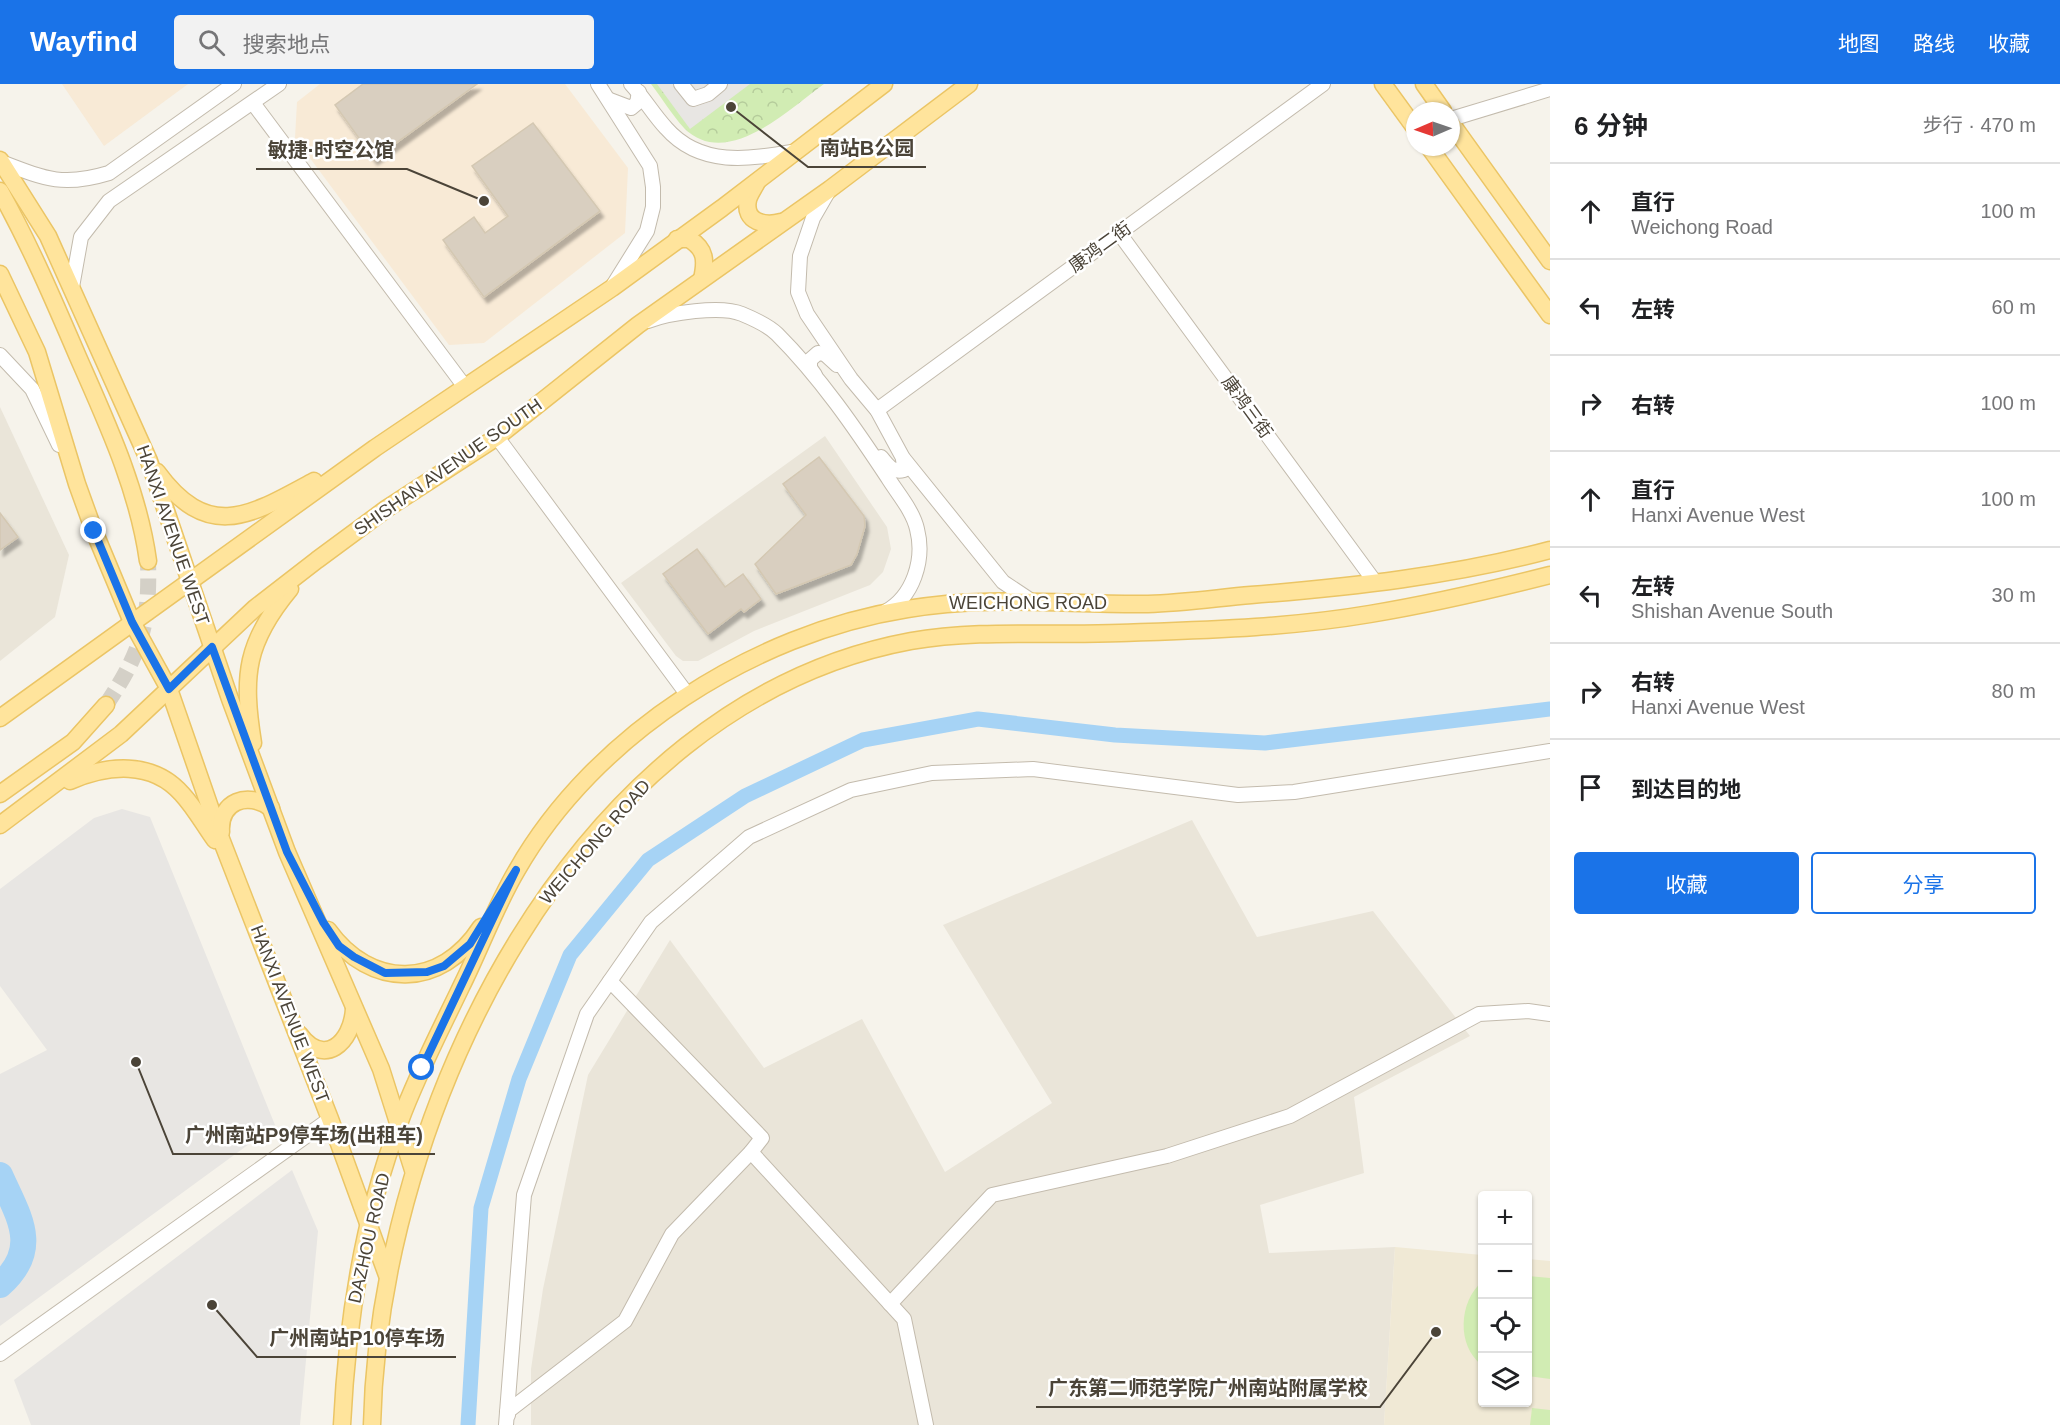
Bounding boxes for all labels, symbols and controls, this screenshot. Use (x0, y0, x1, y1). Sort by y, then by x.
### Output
search box (174, 15, 594, 69)
text: Wayfind (30, 26, 138, 57)
icon: search (195, 26, 228, 59)
text: 搜索地点 (243, 32, 331, 57)
text: 地图 (1838, 32, 1880, 55)
text: 路线 (1913, 32, 1955, 55)
text: 收藏 (1988, 32, 2030, 55)
north arrow (1406, 102, 1460, 156)
text: 6 分钟 (1574, 111, 1648, 141)
text: 步行 · 470 m (1923, 114, 2036, 136)
callout: 南站B公园 (808, 129, 926, 167)
callout: 敏捷·时空公馆 (256, 131, 407, 169)
text: 南站B公园 (820, 137, 914, 159)
text: 敏捷·时空公馆 (268, 139, 394, 161)
text: 直行 (1631, 190, 1675, 215)
icon: ahead (1574, 195, 1607, 228)
text: 100 m (1980, 200, 2036, 222)
text: Weichong Road (1631, 216, 1773, 238)
street label: 康鸿二街 (1065, 218, 1135, 276)
icon: left (1574, 291, 1607, 324)
text: 60 m (1992, 296, 2036, 318)
text: 左转 (1631, 297, 1675, 322)
street label: 康鸿三街 (1218, 372, 1276, 442)
icon: right (1574, 387, 1607, 420)
text: 100 m (1980, 392, 2036, 414)
text: 右转 (1631, 393, 1675, 418)
street label: SHISHAN AVENUE SOUTH (350, 394, 546, 540)
street label: HANXI AVENUE WEST (133, 443, 213, 627)
text: 直行 (1631, 478, 1675, 503)
icon: ahead (1574, 483, 1607, 516)
text: 100 m (1980, 488, 2036, 510)
text: Hanxi Avenue West (1631, 504, 1805, 526)
route end (80, 517, 106, 543)
text: 左转 (1631, 574, 1675, 599)
icon: left (1574, 579, 1607, 612)
text: 30 m (1992, 584, 2036, 606)
street label: WEICHONG ROAD (949, 593, 1107, 613)
text: Shishan Avenue South (1631, 600, 1833, 622)
text: 右转 (1631, 670, 1675, 695)
icon: right (1574, 675, 1607, 708)
text: 80 m (1992, 680, 2036, 702)
text: Hanxi Avenue West (1631, 696, 1805, 718)
icon: arrive (1574, 771, 1607, 804)
street label: WEICHONG ROAD (536, 776, 654, 908)
text: 到达目的地 (1631, 777, 1741, 802)
button: 收藏 (1574, 852, 1799, 914)
button: 分享 (1811, 852, 2036, 914)
street label: HANXI AVENUE WEST (247, 922, 333, 1106)
route start (408, 1054, 434, 1080)
callout: 广州南站P9停车场(出租车) (173, 1116, 435, 1154)
text: 广州南站P9停车场(出租车) (185, 1124, 423, 1146)
street label: DAZHOU ROAD (344, 1171, 394, 1305)
map controls (1478, 1191, 1532, 1407)
button: + (1478, 1191, 1532, 1245)
button: − (1478, 1245, 1532, 1299)
button: locate (1478, 1299, 1532, 1353)
callout: 广州南站P10停车场 (257, 1319, 456, 1357)
text: 广州南站P10停车场 (269, 1327, 445, 1349)
button: layers (1478, 1353, 1532, 1407)
callout: 广东第二师范学院广州南站附属学校 (1036, 1369, 1380, 1407)
text: 广东第二师范学院广州南站附属学校 (1048, 1377, 1368, 1399)

